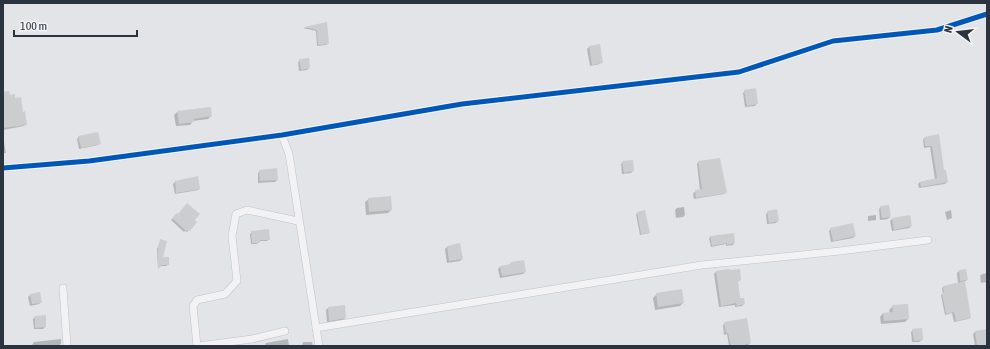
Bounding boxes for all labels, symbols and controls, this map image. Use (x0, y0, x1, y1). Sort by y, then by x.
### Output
scale bar (14, 12, 137, 38)
north arrow (938, 12, 978, 52)
text: 100 m (20, 19, 47, 33)
text: N (942, 25, 955, 34)

